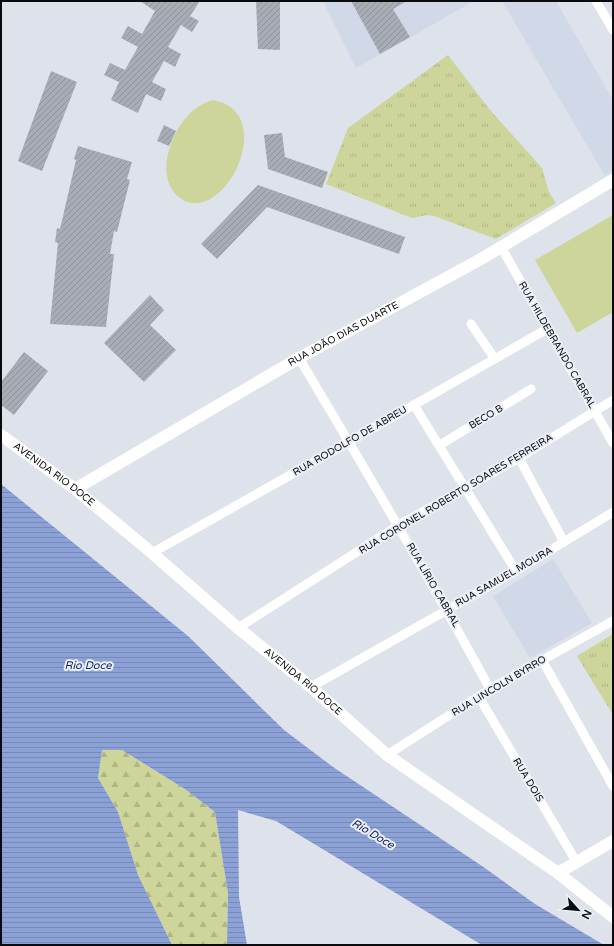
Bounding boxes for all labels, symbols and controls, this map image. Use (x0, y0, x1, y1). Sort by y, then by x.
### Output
street label: RUA HILDEBRANDO CABRAL (516, 280, 598, 411)
street label: RUA JOÃO DIAS DUARTE (286, 299, 401, 369)
street label: BECO B (467, 402, 505, 432)
street label: RUA RODOLFO DE ABREU (291, 403, 409, 479)
street label: RUA CORONEL ROBERTO SOARES FERREIRA (357, 431, 555, 557)
street label: AVENIDA RIO DOCE (11, 440, 97, 509)
street label: RUA LÍRIO CABRAL (404, 541, 462, 630)
street label: RUA SAMUEL MOURA (453, 544, 555, 610)
street label: AVENIDA RIO DOCE (261, 645, 344, 718)
street label: RUA LINCOLN BYRRO (450, 653, 548, 719)
water label: Rio Doce (65, 659, 112, 672)
street label: RUA DOIS (510, 756, 546, 804)
water label: Rio Doce (350, 816, 397, 852)
north arrow (558, 890, 598, 930)
text: N (579, 907, 594, 921)

